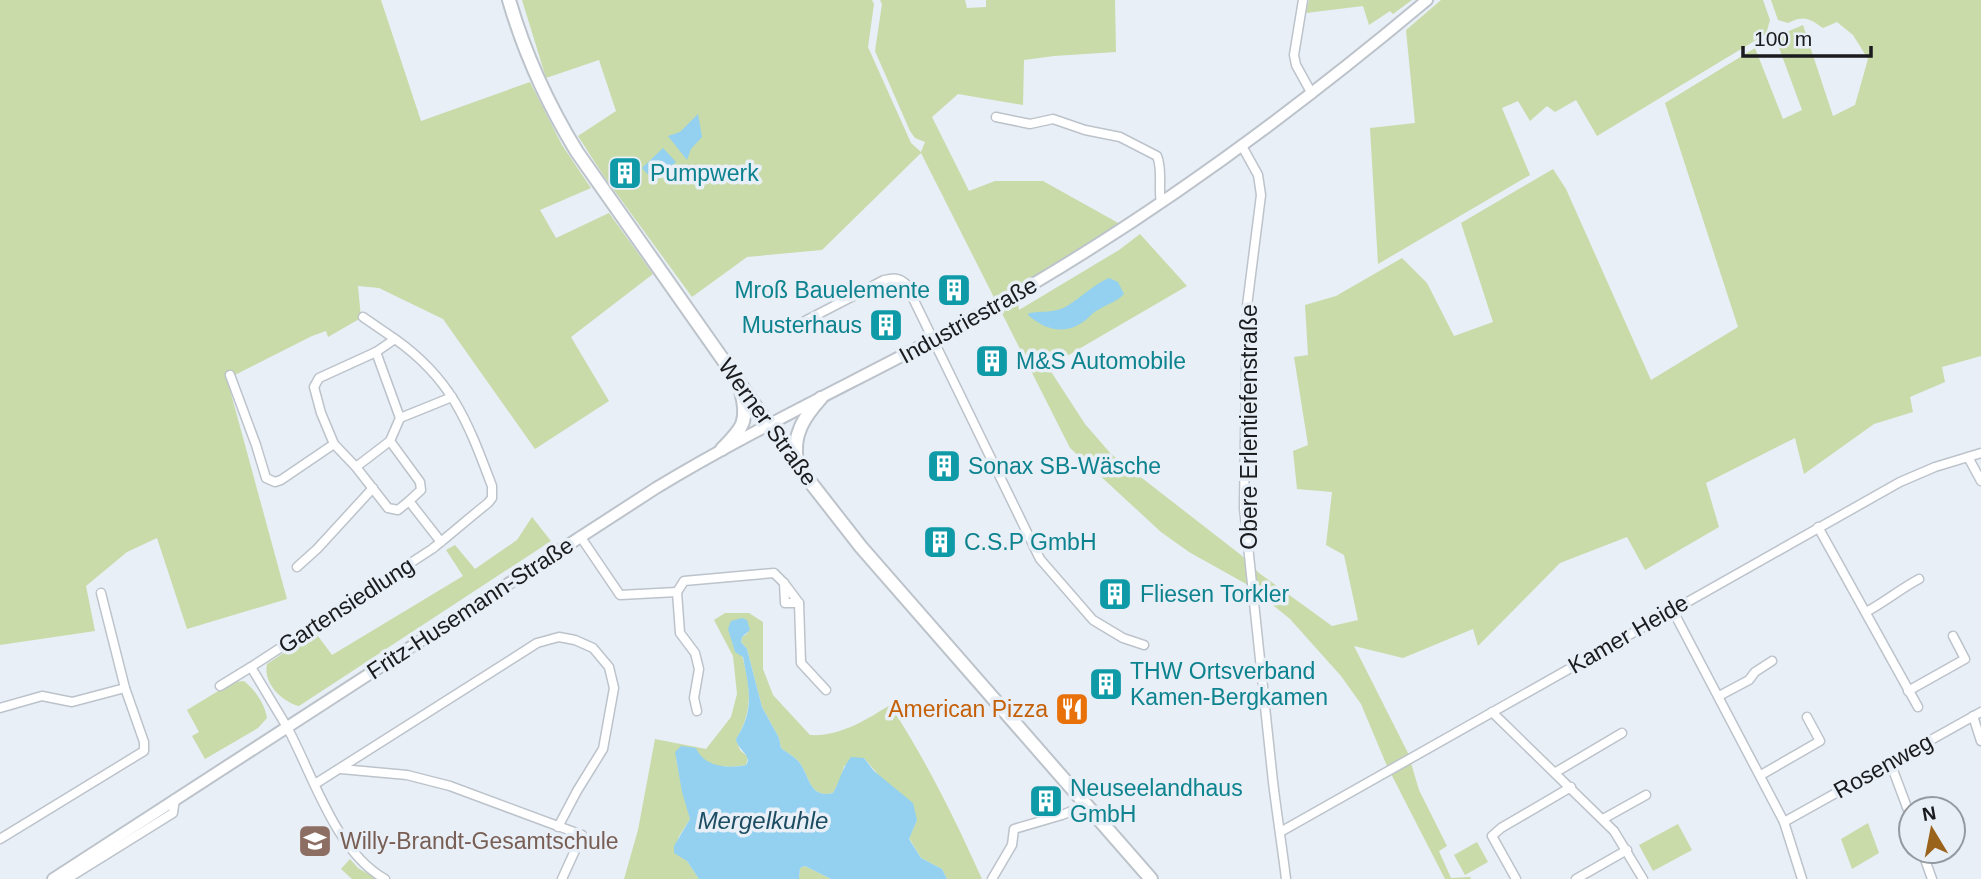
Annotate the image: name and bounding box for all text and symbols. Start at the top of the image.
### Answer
scale bar [1743,14,1871,58]
text: 100 m [1754,27,1812,50]
building icon: Pumpwerk [606,154,644,192]
place label: Pumpwerk [650,160,759,186]
street label: Industriestraße [895,271,1041,369]
building icon: Mroß Bauelemente [935,271,973,309]
place label: Mroß Bauelemente [734,277,930,303]
street label: Obere Erlentiefenstraße [1236,304,1262,550]
building icon: Musterhaus [867,306,905,344]
place label: Musterhaus [742,312,862,338]
building icon: M&S Automobile [973,342,1011,380]
place label: M&S Automobile [1016,348,1186,374]
street label: Werner Straße [713,354,823,490]
building icon: Sonax SB-Wäsche [925,447,963,485]
place label: Sonax SB-Wäsche [968,453,1161,479]
building icon: C.S.P GmbH [921,523,959,561]
place label: C.S.P GmbH [964,529,1097,555]
street label: Fritz-Husemann-Straße [362,532,578,684]
street label: Gartensiedlung [274,552,418,658]
building icon: Fliesen Torkler [1096,575,1134,613]
place label: Fliesen Torkler [1140,581,1289,607]
street label: Kamer Heide [1563,589,1693,679]
place label: THW Ortsverband Kamen-Bergkamen [1130,658,1328,710]
building icon: THW Ortsverband Kamen-Bergkamen [1087,665,1125,703]
restaurant icon: American Pizza [1053,690,1091,728]
place label: American Pizza [888,696,1048,722]
street label: Rosenweg [1829,728,1937,804]
place label: Neuseelandhaus GmbH [1070,775,1243,827]
building icon: Neuseelandhaus GmbH [1027,782,1065,820]
north arrow [1897,795,1967,865]
text: N [1921,802,1938,825]
water label: Mergelkuhle [698,807,828,834]
school or university icon: Willy-Brandt-Gesamtschule [296,822,334,860]
place label: Willy-Brandt-Gesamtschule [340,828,619,854]

